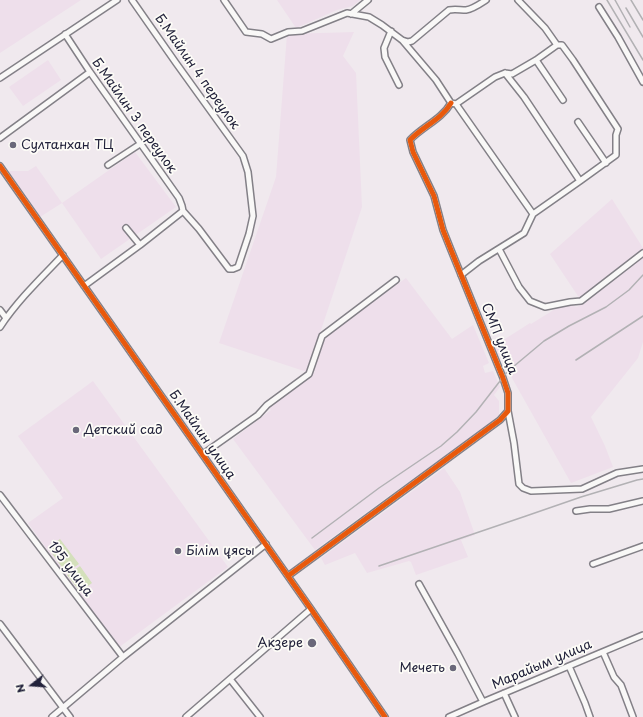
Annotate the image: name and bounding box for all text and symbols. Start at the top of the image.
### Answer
street label: Б.Майлин 4 переулок [151,11,243,133]
street label: Б.Майлин 3 переулок [88,55,180,177]
place label: Султанхан ТЦ [21,137,114,153]
marker: Султанхан ТЦ [8,140,18,150]
street label: СМП улица [478,301,520,377]
street label: Б.Майлин улица [165,387,239,483]
place label: Детский сад [84,422,163,438]
marker: Детский сад [71,425,81,435]
street label: 195 улица [44,538,96,600]
place label: Білім ұясы [186,543,254,559]
marker: Білім ұясы [173,546,183,556]
place label: Акзере [257,635,303,651]
marker: Акзере [306,637,318,649]
street label: Марайым улица [490,637,594,693]
place label: Мечеть [399,660,445,676]
marker: Мечеть [448,663,458,673]
north arrow [12,665,52,705]
text: N [11,682,29,695]

